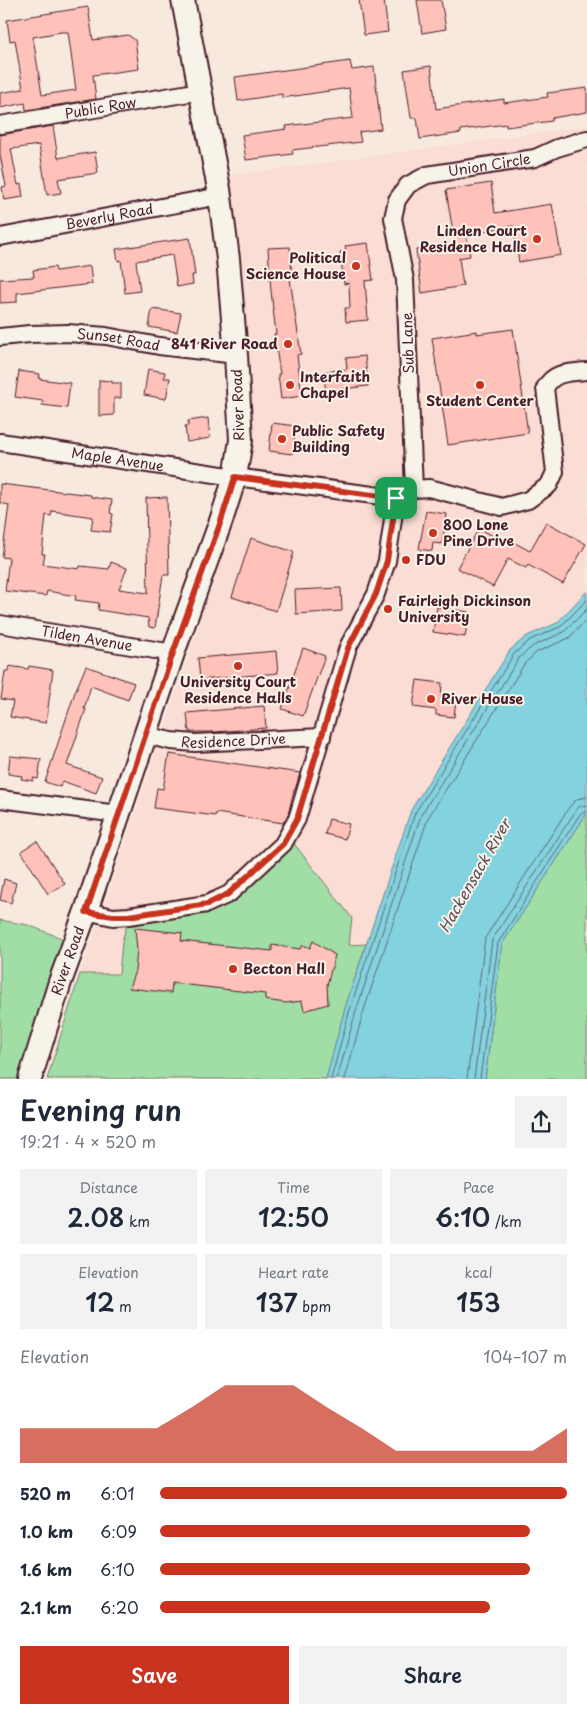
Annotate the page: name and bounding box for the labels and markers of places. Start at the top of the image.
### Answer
place label: Linden Court Residence Halls [420,220,527,257]
marker: Linden Court Residence Halls [531,233,543,245]
place label: Political Science House [246,247,346,284]
marker: Political Science House [350,260,362,272]
place label: 841 River Road [171,333,278,354]
marker: 841 River Road [282,338,294,350]
place label: Interfaith Chapel [300,366,370,403]
marker: Interfaith Chapel [284,379,296,391]
marker: Student Center [474,379,486,391]
place label: Student Center [426,390,535,411]
place label: Public Safety Building [292,420,385,457]
marker: Public Safety Building [276,433,288,445]
pin [375,477,417,519]
place label: 800 Lone Pine Drive [443,514,515,551]
marker: 800 Lone Pine Drive [427,527,439,539]
place label: FDU [416,549,446,570]
marker: FDU [400,554,412,566]
place label: Fairleigh Dickinson University [398,590,531,627]
marker: Fairleigh Dickinson University [382,603,394,615]
marker: University Court Residence Halls [232,660,244,672]
place label: University Court Residence Halls [180,671,297,708]
place label: River House [441,688,524,709]
marker: River House [425,693,437,705]
place label: Becton Hall [243,958,325,979]
marker: Becton Hall [227,963,239,975]

